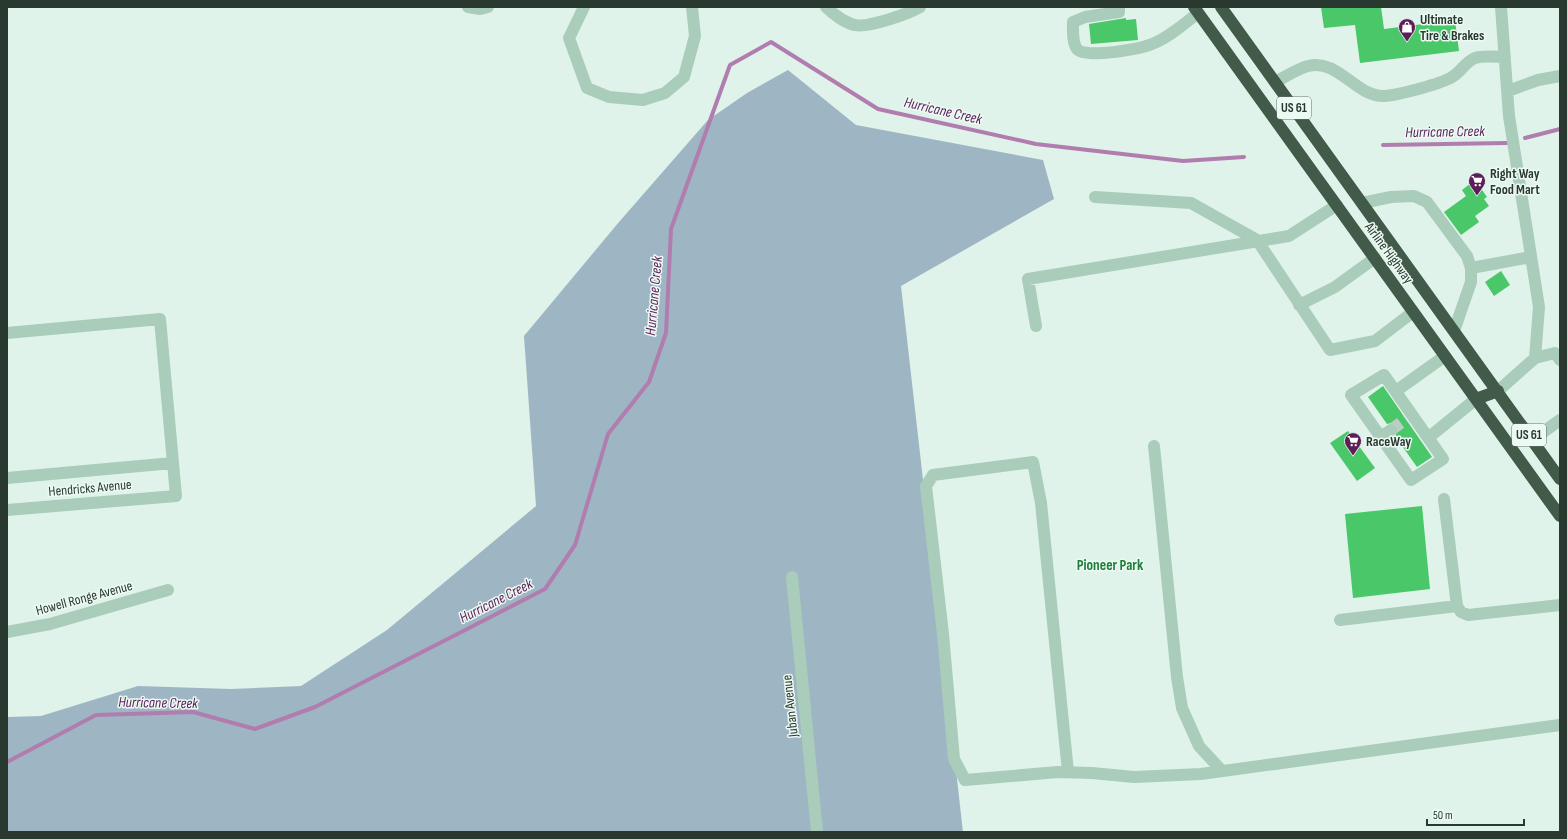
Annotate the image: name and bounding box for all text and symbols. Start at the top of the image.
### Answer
place label: Ultimate Tire & Brakes [1420,11,1484,44]
shop icon: Ultimate Tire & Brakes [1397,17,1417,42]
water label: Hurricane Creek [902,93,984,129]
road number: US 61 [1277,97,1311,119]
water label: Hurricane Creek [1405,122,1485,142]
place label: Right Way Food Mart [1490,165,1540,198]
supermarket icon: Right Way Food Mart [1467,171,1487,196]
street label: Airline Highway [1360,218,1417,287]
water label: Hurricane Creek [641,255,667,336]
road number: US 61 [1512,424,1546,446]
supermarket icon: RaceWay [1343,431,1363,456]
place label: RaceWay [1366,433,1411,450]
street label: Hendricks Avenue [48,476,132,500]
district label: Pioneer Park [1077,556,1144,575]
water label: Hurricane Creek [456,574,536,628]
street label: Howell Ronge Avenue [34,577,134,619]
street label: Juban Avenue [778,674,802,739]
water label: Hurricane Creek [118,693,198,713]
scale bar [1427,801,1524,827]
text: 50 m [1433,808,1453,823]

